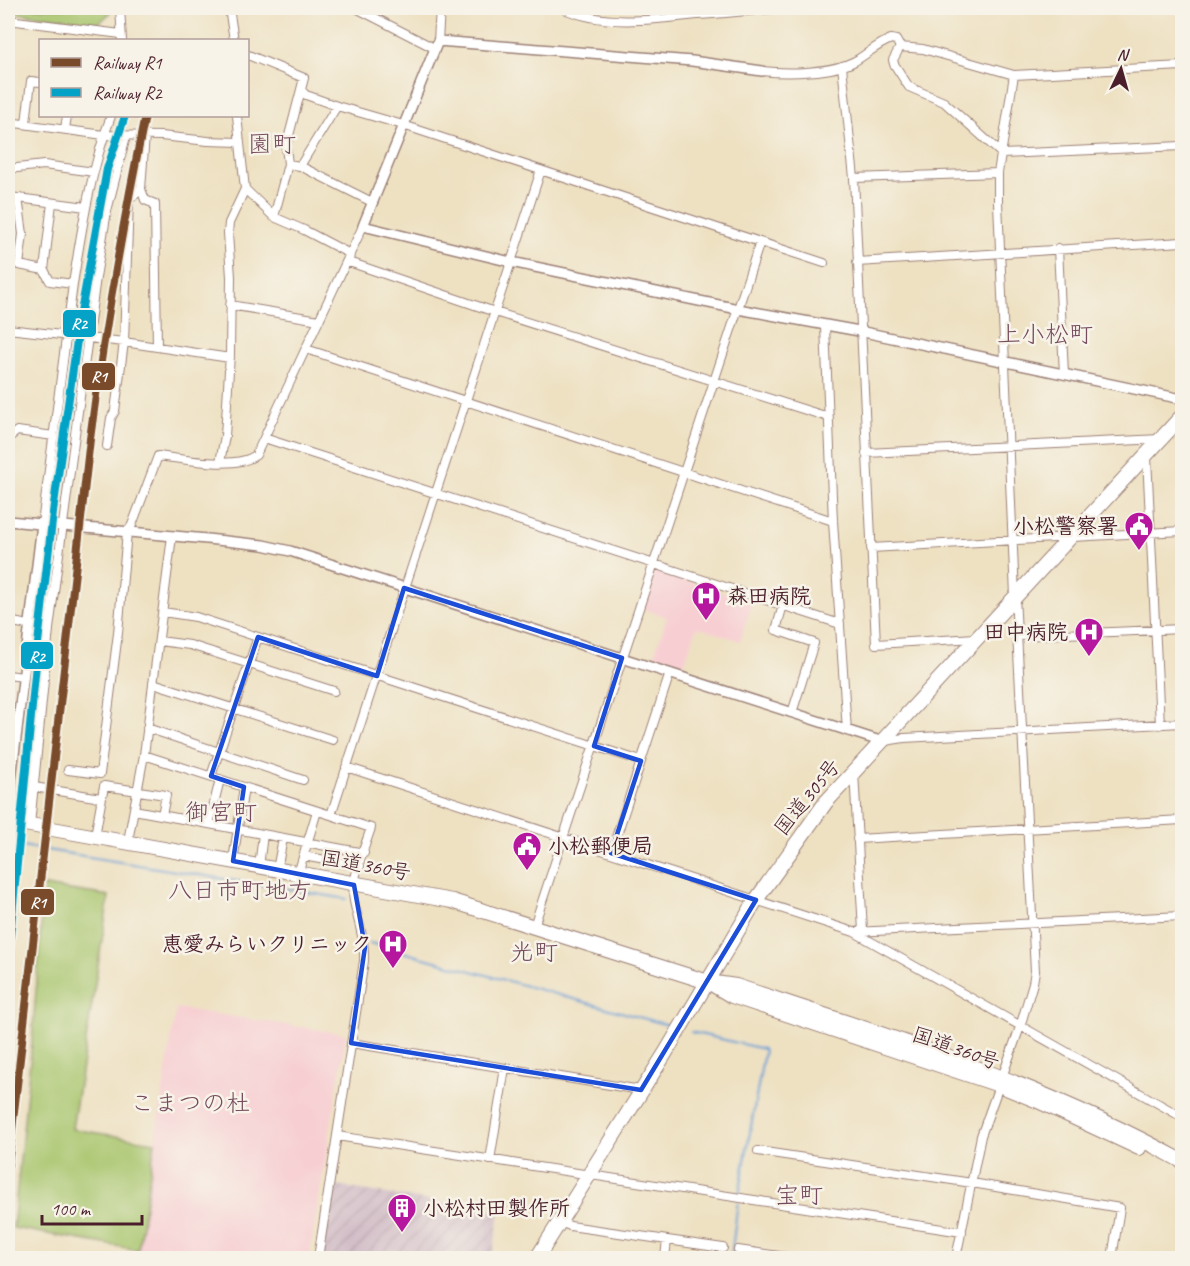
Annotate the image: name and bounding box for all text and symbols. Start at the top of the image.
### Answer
legend [39,39,249,117]
north arrow [1091,39,1151,99]
text: N [1116,45,1131,66]
text: Railway R1 [93,52,163,74]
text: Railway R2 [93,82,164,104]
district label: 園町 [248,129,296,159]
line badge: R2 [62,309,97,338]
text: R2 [71,314,89,334]
district label: 上小松町 [997,319,1093,349]
line badge: R1 [81,362,116,391]
text: R1 [91,367,109,387]
public building icon: 小松警察署 [1123,510,1155,552]
place label: 小松警察署 [1013,513,1118,539]
hospital icon: 森田病院 [690,580,722,622]
place label: 森田病院 [727,583,811,609]
hospital icon: 田中病院 [1073,616,1105,658]
place label: 田中病院 [984,619,1068,645]
line badge: R2 [20,641,54,670]
text: R2 [29,647,47,667]
street label: 国道305号 [768,753,846,841]
district label: 御宮町 [185,797,257,827]
public building icon: 小松郵便局 [511,830,543,872]
place label: 小松郵便局 [548,833,653,859]
street label: 国道360号 [319,844,413,886]
district label: 八日市町地方 [168,875,312,905]
line badge: R1 [20,888,55,916]
text: R1 [30,893,48,913]
hospital icon: 恵愛みらいクリニック [377,928,409,970]
place label: 恵愛みらいクリニック [162,931,372,957]
district label: 光町 [510,937,558,967]
street label: 国道360号 [909,1021,1003,1075]
district label: こまつの杜 [130,1088,250,1118]
district label: 宝町 [775,1180,823,1210]
scale bar [42,1188,142,1226]
building icon: 小松村田製作所 [386,1192,418,1234]
place label: 小松村田製作所 [423,1195,570,1221]
text: 100 m [51,1198,92,1220]

